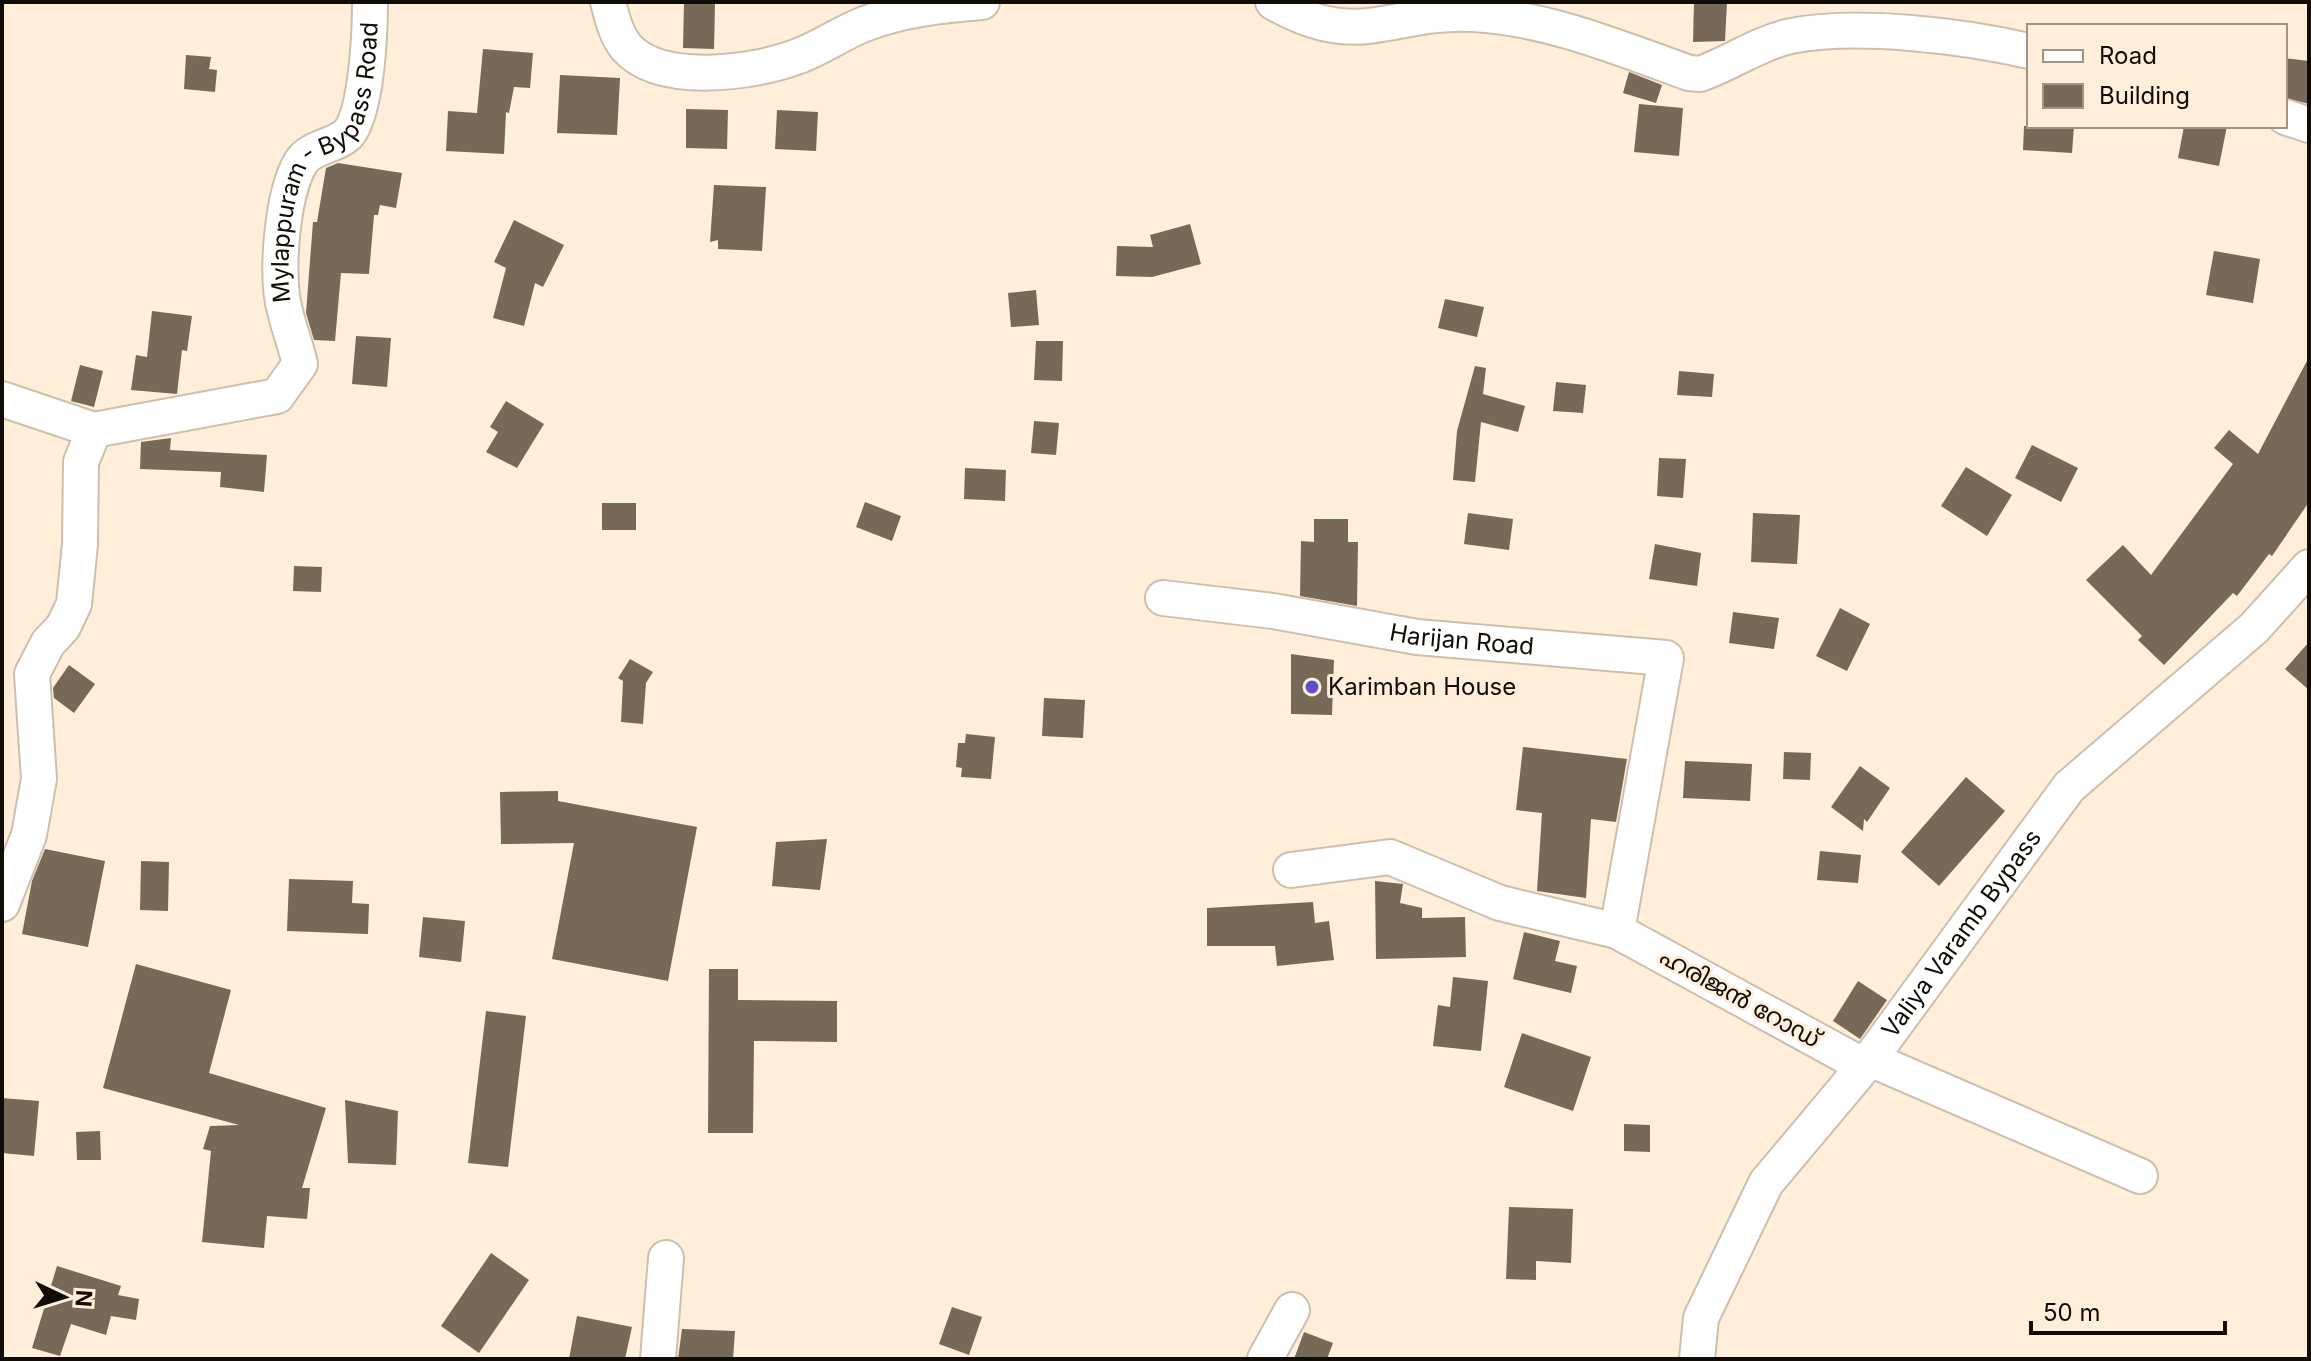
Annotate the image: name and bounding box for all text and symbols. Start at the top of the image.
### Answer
street label: Mylappuram - Bypass Road [265,21,384,304]
legend [2027,24,2287,128]
text: Road [2099,41,2157,70]
text: Building [2099,81,2190,110]
street label: Harijan Road [1388,617,1535,661]
place label: Karimban House [1328,672,1516,701]
marker: Karimban House [1303,678,1321,696]
street label: Valiya Varamb Bypass [1875,824,2047,1043]
street label: ഹരിജൻ റോഡ് [1655,942,1827,1054]
north arrow [24,1257,104,1337]
scale bar [2031,1285,2225,1335]
text: N [70,1289,98,1308]
text: 50 m [2043,1298,2101,1327]

